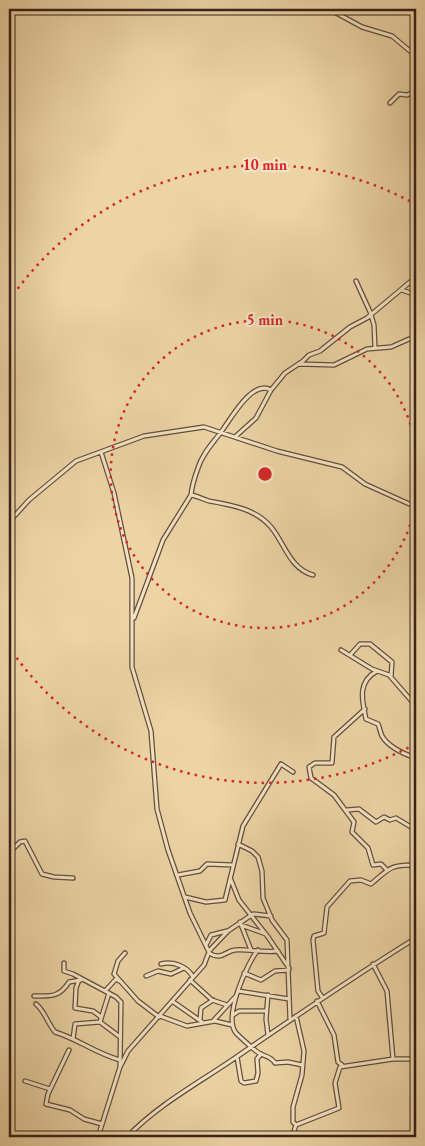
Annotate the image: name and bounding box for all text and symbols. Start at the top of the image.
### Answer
text: 10 min [243,155,288,174]
text: 5 min [247,310,284,329]
centre of rings [256,465,274,483]

